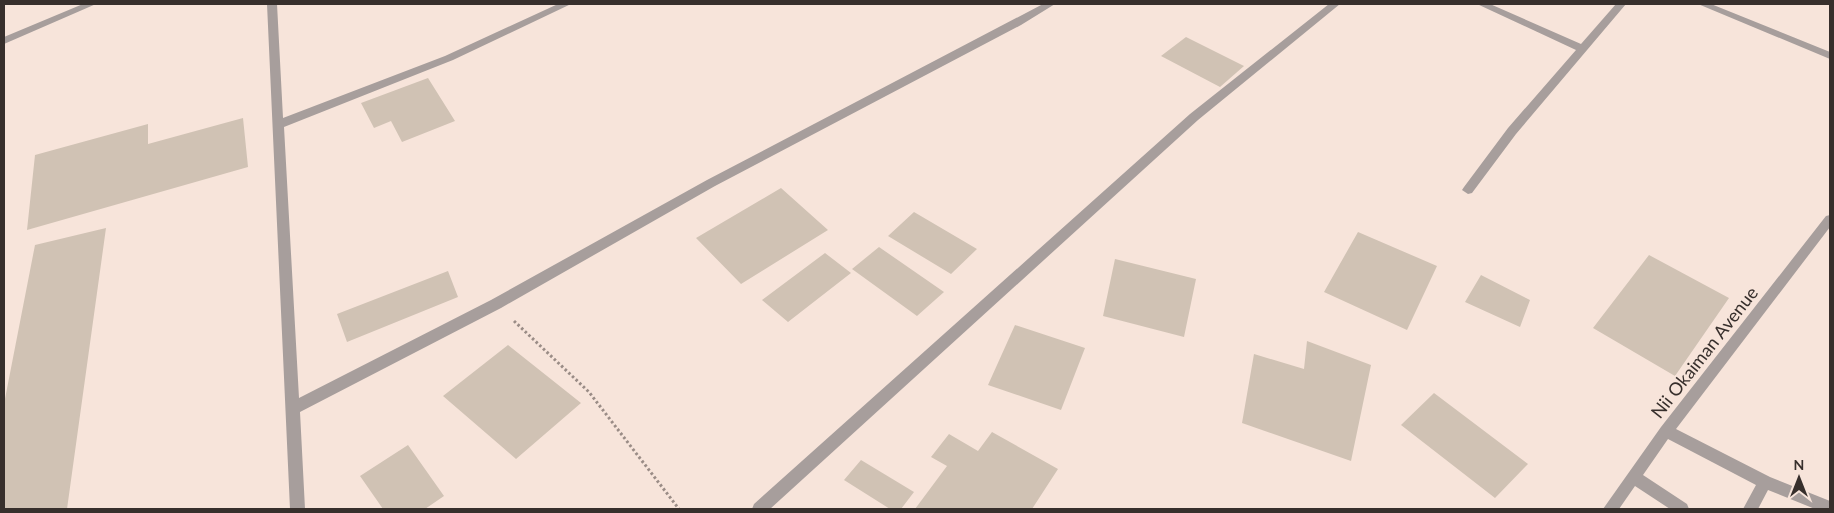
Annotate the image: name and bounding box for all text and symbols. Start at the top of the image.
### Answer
street label: Nii Okaiman Avenue [1646,282,1762,422]
north arrow [1774,453,1824,503]
text: N [1794,456,1804,473]

